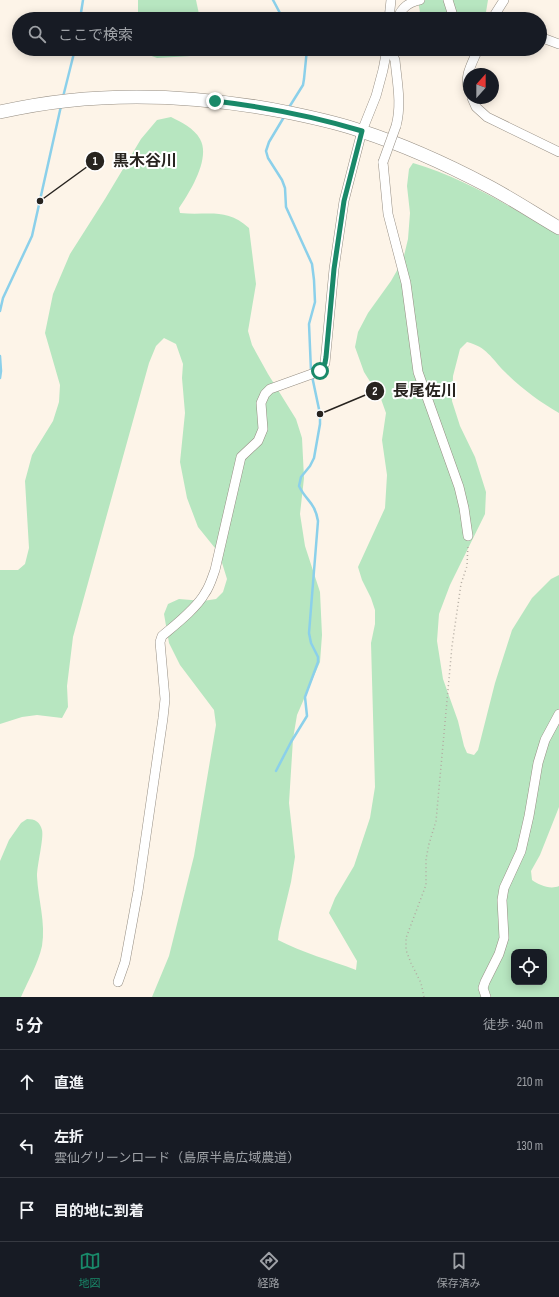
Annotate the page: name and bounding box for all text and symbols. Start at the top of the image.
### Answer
search box [12,12,547,56]
icon: search [26,23,48,45]
text: ここで検索 [58,26,133,45]
north arrow [463,68,499,104]
route end [206,92,224,110]
callout: 黒木谷川 [85,147,185,175]
text: 黒木谷川 [113,152,177,171]
text: 1 [93,154,98,169]
route start [311,362,329,380]
callout: 長尾佐川 [365,377,465,405]
text: 長尾佐川 [393,382,457,401]
text: 2 [372,384,378,399]
map controls [511,949,547,985]
button: locate [511,949,547,985]
text: 5 分 [16,1016,43,1036]
text: 徒歩 · 340 m [483,1017,543,1033]
icon: ahead [16,1071,38,1093]
text: 直進 [54,1074,84,1093]
text: 210 m [517,1074,543,1090]
text: 左折 [54,1128,84,1147]
icon: left [16,1135,38,1157]
text: 130 m [517,1138,543,1154]
text: 雲仙グリーンロード（島原半島広域農道） [54,1150,300,1166]
icon: arrive [16,1199,38,1221]
text: 目的地に到着 [54,1202,144,1221]
tab: 地図 [79,1250,101,1290]
tab: 経路 [258,1250,280,1290]
tab: 保存済み [437,1250,481,1290]

